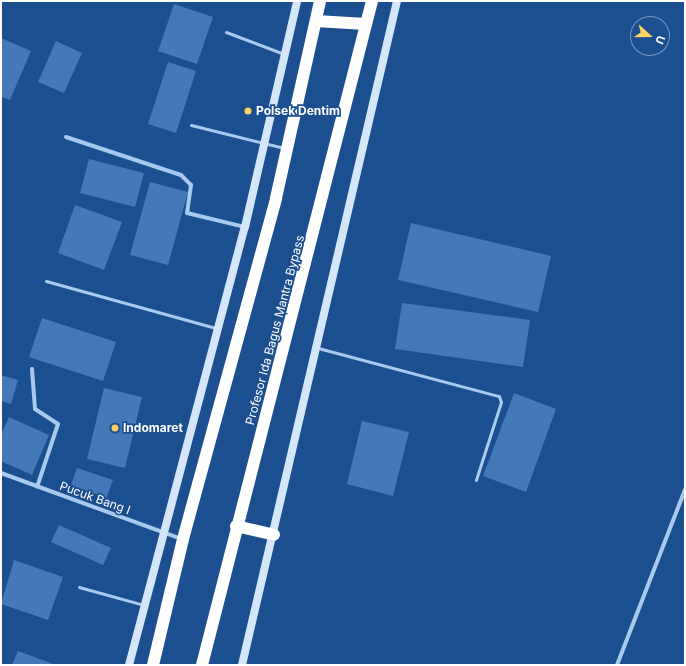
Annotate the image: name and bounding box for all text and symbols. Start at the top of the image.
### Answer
north arrow [630,16,670,56]
text: U [652,34,668,46]
place label: Polsek Dentim [256,104,340,118]
marker: Polsek Dentim [243,106,253,116]
street label: Profesor Ida Bagus Mantra Bypass [243,234,307,426]
place label: Indomaret [123,421,183,435]
marker: Indomaret [110,423,120,433]
street label: Pucuk Bang I [58,479,132,517]

